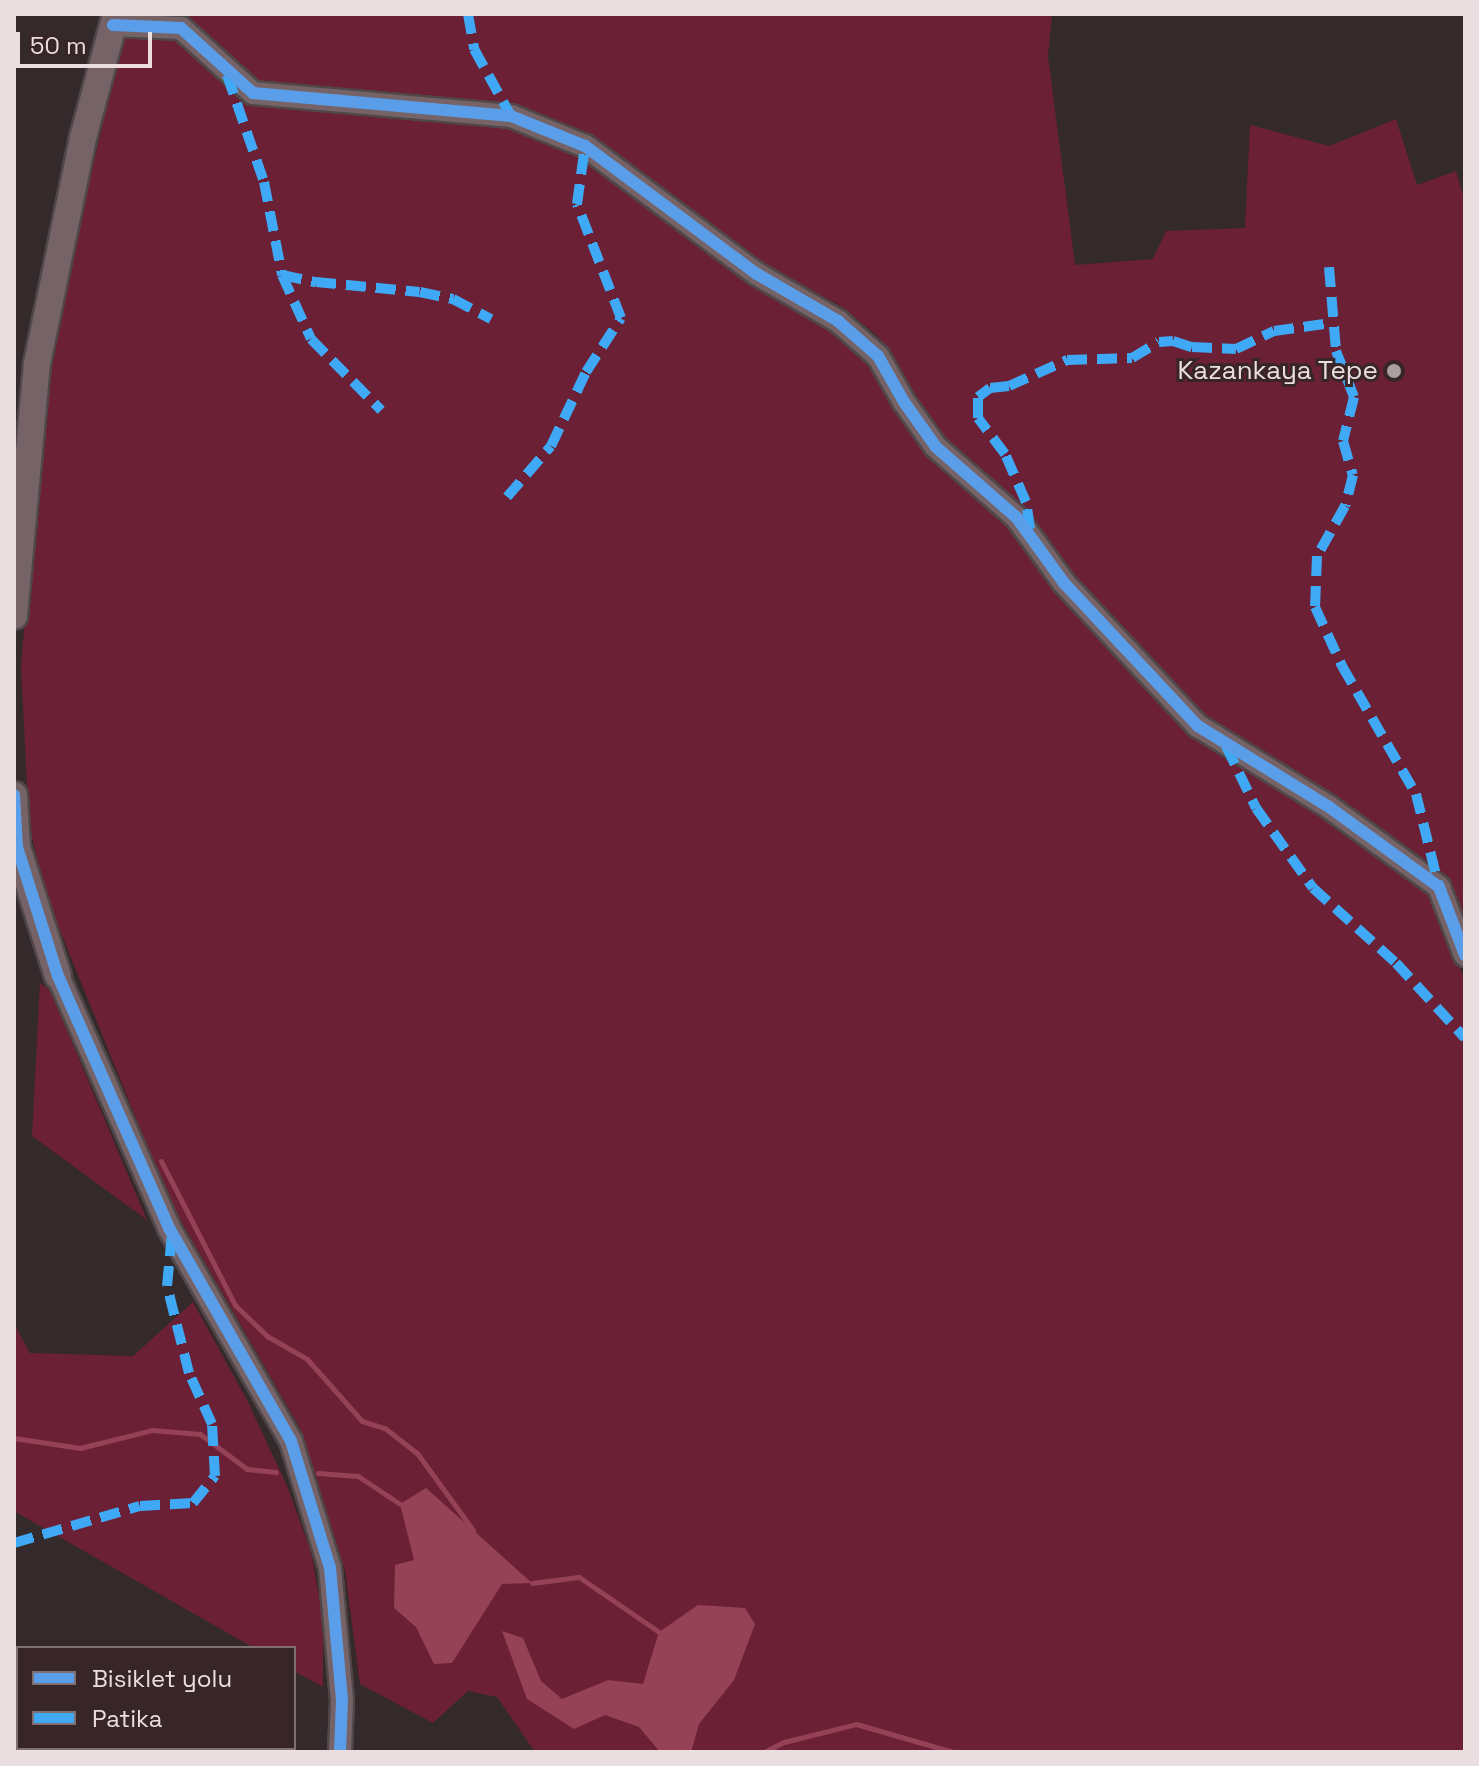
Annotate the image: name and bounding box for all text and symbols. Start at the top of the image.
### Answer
scale bar [20,16,156,66]
text: 50 m [30,30,87,61]
place label: Kazankaya Tepe [1177,355,1378,387]
marker: Kazankaya Tepe [1385,362,1403,380]
legend [16,1646,296,1750]
text: Bisiklet yolu [92,1663,232,1694]
text: Patika [92,1703,163,1734]

